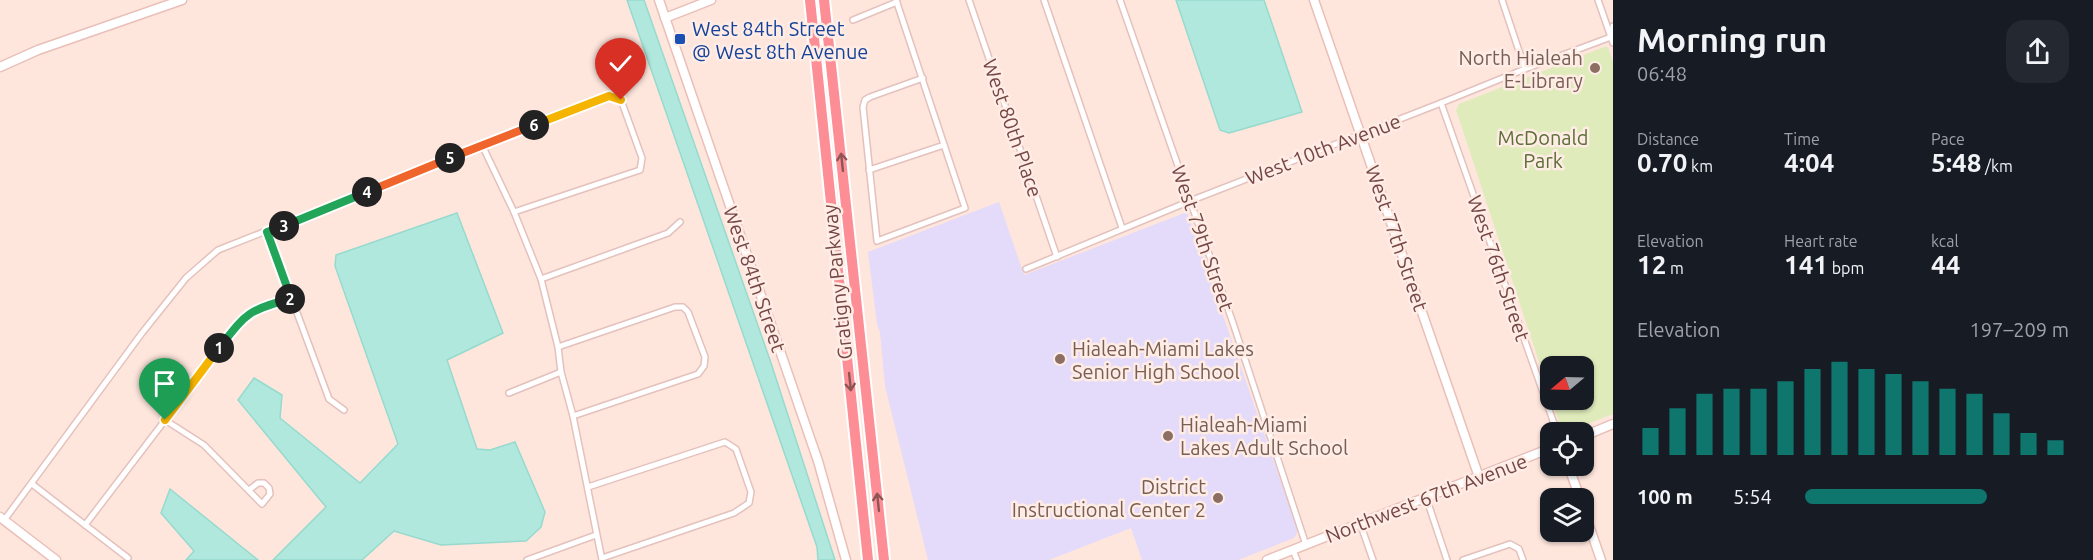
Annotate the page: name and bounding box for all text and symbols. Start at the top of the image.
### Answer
place label: West 84th Street @ West 8th Avenue [692,17,868,63]
button: share [2006,20,2069,83]
text: Morning run [1637,21,1827,58]
marker: West 84th Street @ West 8th Avenue [673,32,687,46]
pin [595,38,646,100]
place label: North Hialeah E-Library [1459,46,1583,92]
icon: check [604,47,637,80]
street label: West 80th Place [979,56,1047,200]
marker: North Hialeah E-Library [1588,61,1602,75]
text: 06:48 [1637,62,1687,85]
street label: West 10th Avenue [1242,109,1404,189]
pin: 6 [519,110,549,140]
text: 6 [529,116,539,134]
park label: McDonald Park [1497,126,1589,172]
text: Distance [1637,130,1699,148]
text: Time [1784,130,1820,148]
text: Pace [1931,130,1965,148]
pin: 5 [435,143,465,173]
text: 0.70 [1637,148,1687,177]
text: 4:04 [1784,148,1834,177]
text: 5:48 [1931,148,1981,177]
text: 5 [445,149,455,167]
one-way arrow [836,152,847,172]
text: km [1687,157,1713,175]
text: /km [1981,157,2013,175]
street label: West 79th Street [1167,162,1239,314]
street label: West 77th Street [1361,162,1433,314]
pin: 4 [352,177,382,207]
text: 4 [362,183,372,201]
street label: West 76th Street [1463,192,1535,344]
street label: West 84th Street [719,203,791,355]
street label: Gratigny Parkway [817,203,857,361]
pin: 3 [269,211,299,241]
text: 3 [279,217,289,235]
text: Elevation [1637,232,1704,250]
text: Heart rate [1784,232,1858,250]
text: kcal [1931,232,1959,250]
text: 12 [1637,250,1666,279]
text: 141 [1784,250,1828,279]
text: 44 [1931,250,1960,279]
text: m [1666,259,1684,277]
text: bpm [1828,259,1864,277]
pin: 2 [275,284,305,314]
text: 2 [285,290,295,308]
text: Elevation [1637,318,1720,341]
text: 197–209 m [1970,318,2069,341]
pin: 1 [204,333,234,363]
place label: Hialeah-Miami Lakes Senior High School [1072,337,1254,383]
text: 1 [214,339,224,357]
marker: Hialeah-Miami Lakes Senior High School [1053,352,1067,366]
north arrow [1540,356,1594,410]
map controls [1540,356,1594,542]
pin [139,358,190,420]
icon: arrive [148,367,181,400]
one-way arrow [845,372,856,392]
place label: Hialeah-Miami Lakes Adult School [1180,413,1348,459]
button: locate [1540,422,1594,476]
marker: Hialeah-Miami Lakes Adult School [1161,429,1175,443]
street label: Northwest 67th Avenue [1322,449,1530,547]
place label: District Instructional Center 2 [1012,475,1206,521]
text: 100 m [1637,485,1693,508]
text: 5:54 [1733,485,1772,508]
button: layers [1540,488,1594,542]
marker: District Instructional Center 2 [1211,491,1225,505]
one-way arrow [872,492,883,512]

